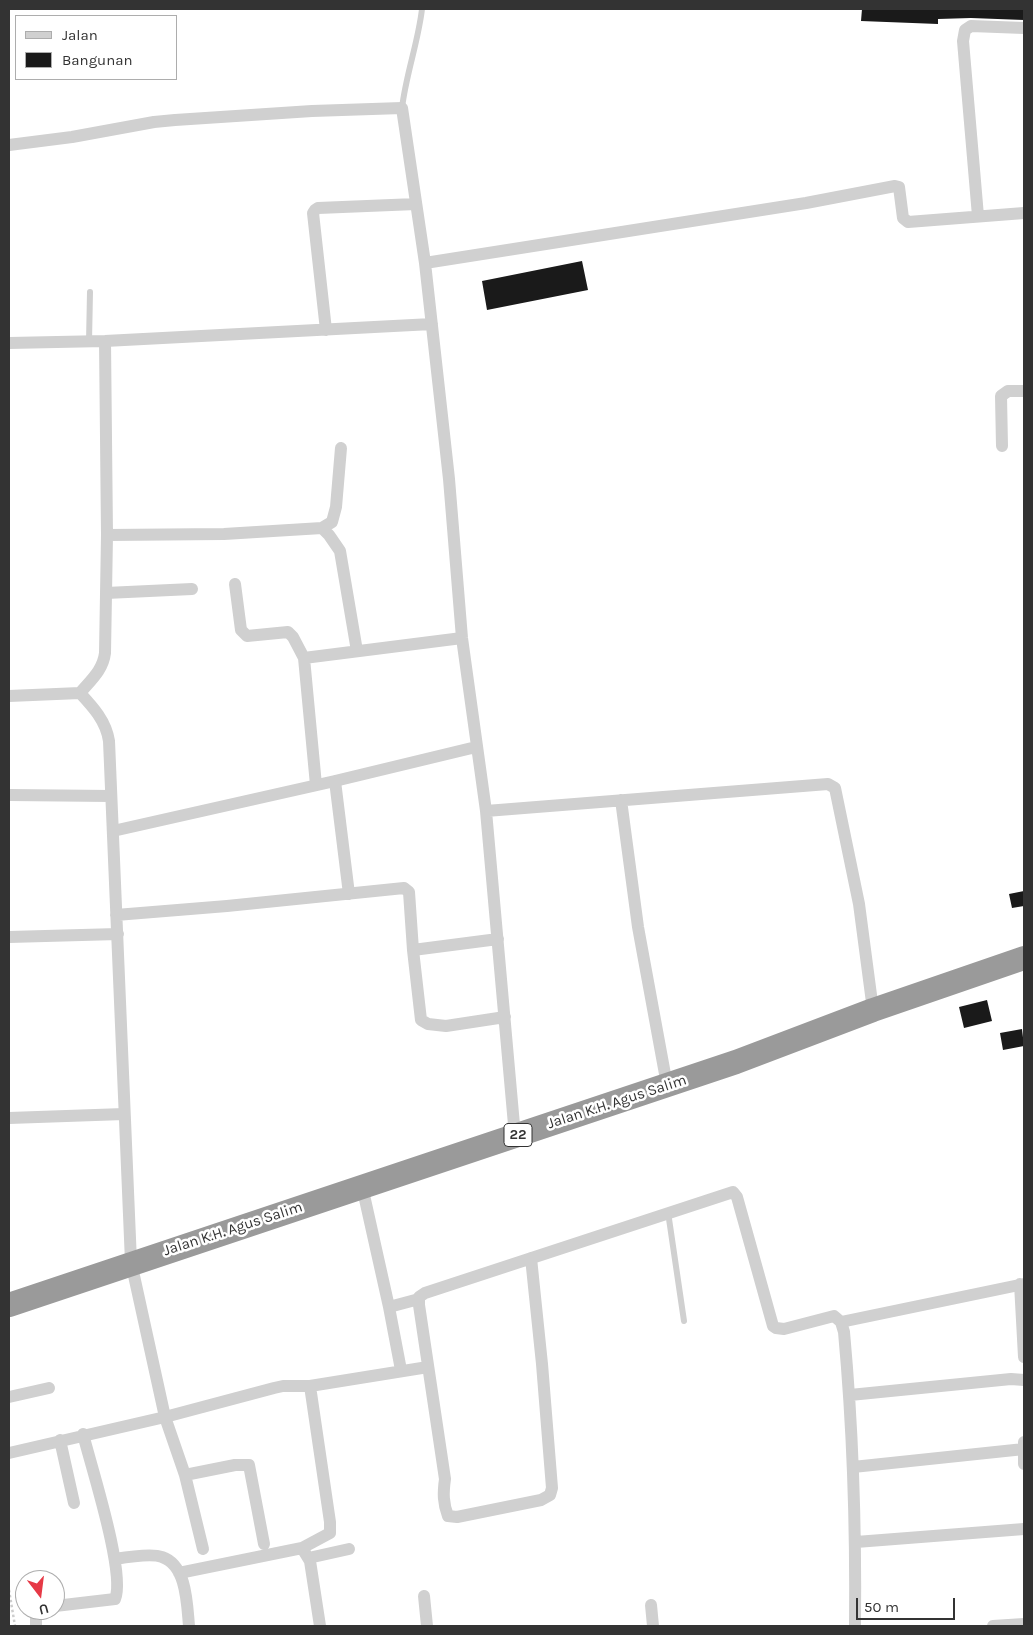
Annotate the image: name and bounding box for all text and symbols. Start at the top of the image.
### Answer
legend [15,15,178,80]
text: Jalan [62,26,98,44]
text: Bangunan [62,51,133,69]
street label: Jalan K.H. Agus Salim [545,1071,689,1133]
road number: 22 [504,1124,532,1146]
street label: Jalan K.H. Agus Salim [161,1198,305,1260]
north arrow [15,1570,65,1620]
scale bar [858,1588,957,1620]
text: 50 m [864,1598,899,1616]
text: U [37,1600,51,1618]

